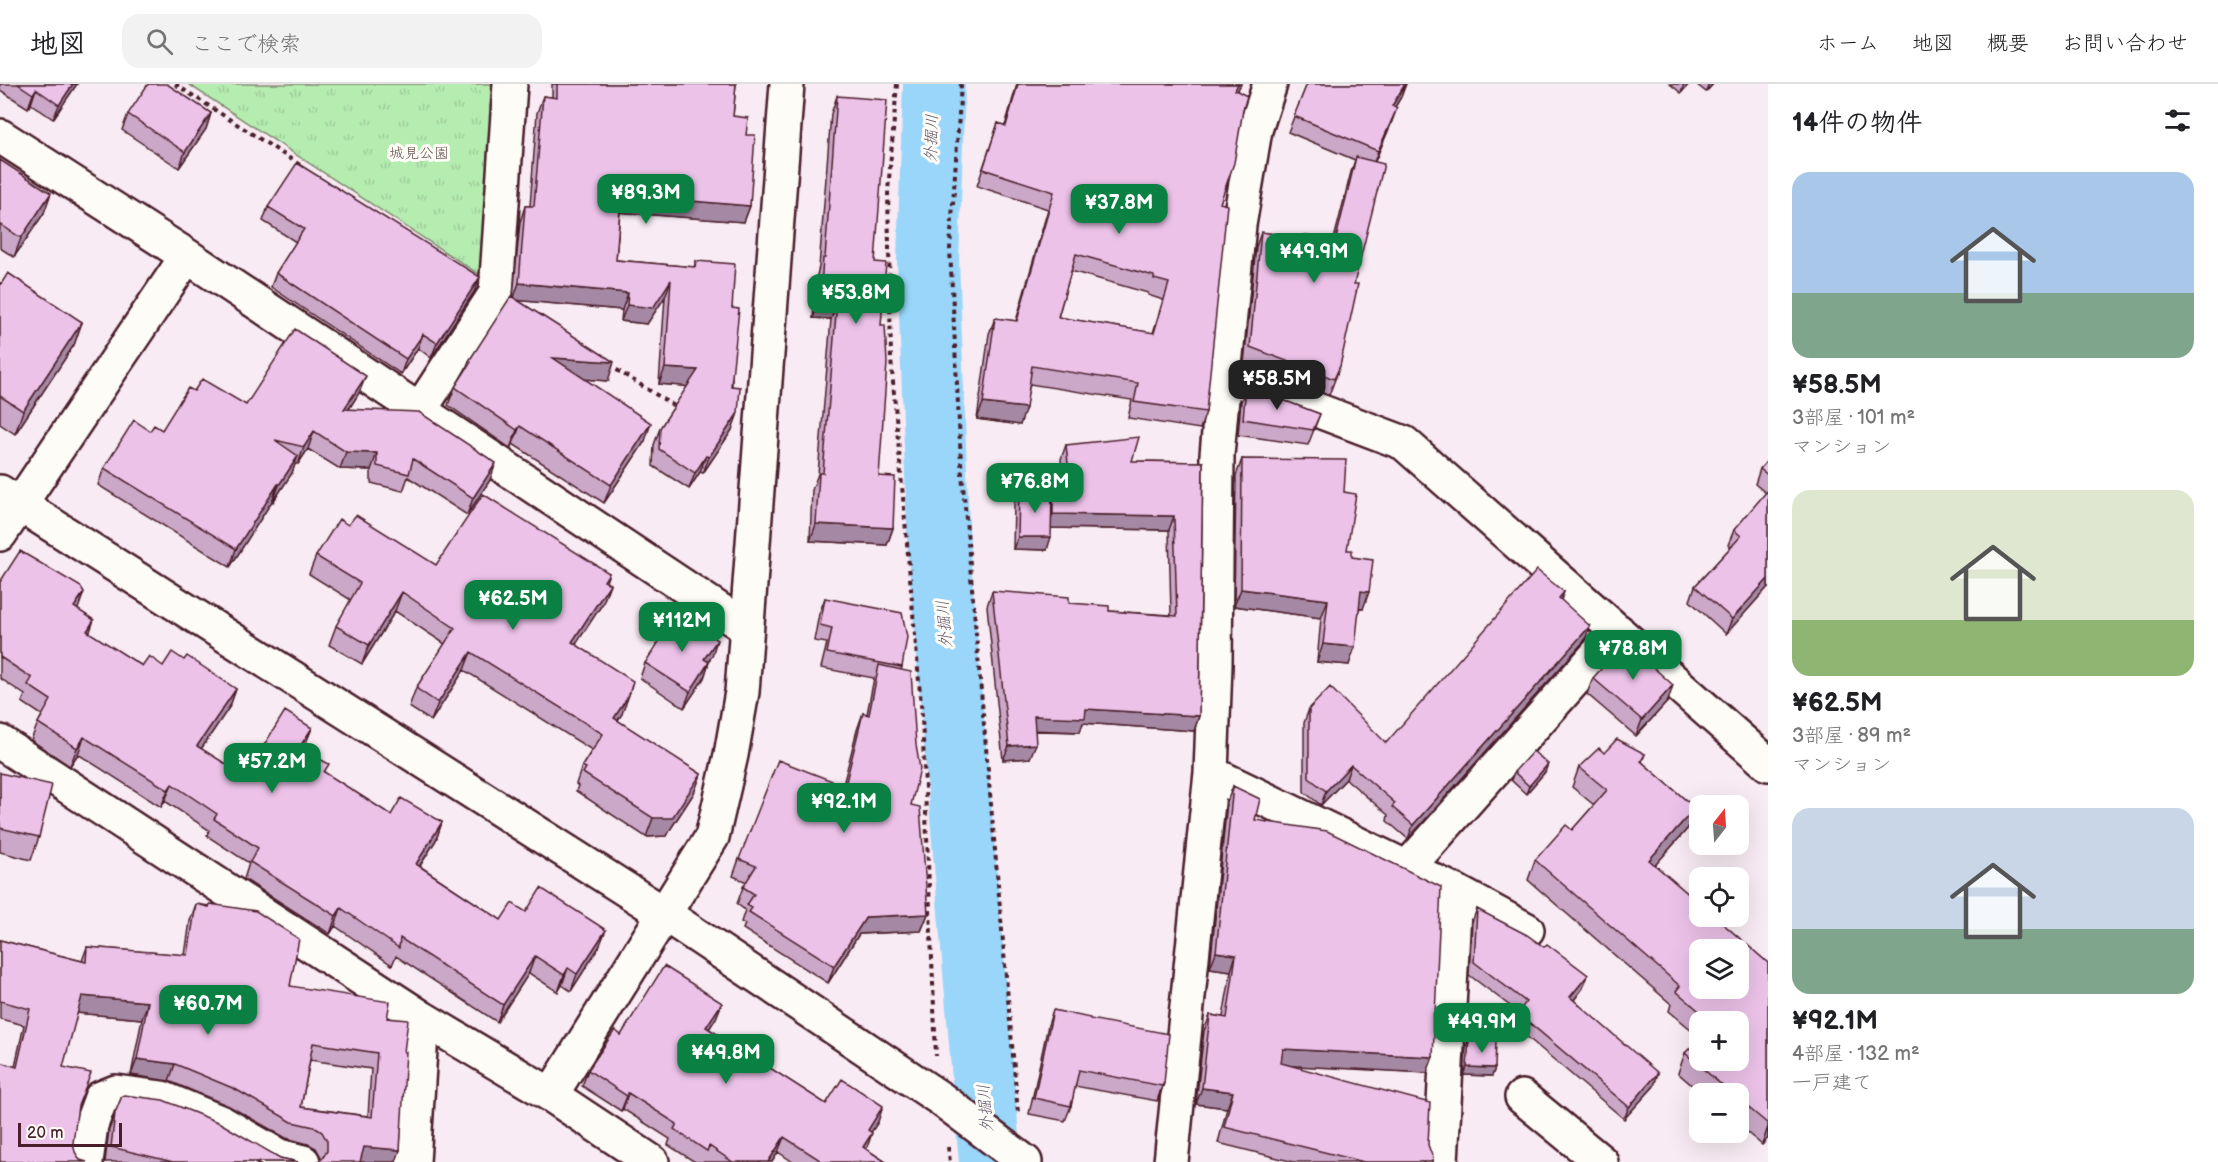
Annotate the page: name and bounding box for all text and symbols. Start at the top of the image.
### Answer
search box [122,14,542,68]
icon: search [143,25,176,58]
text: 地図 [30,28,86,61]
text: ここで検索 [191,31,301,58]
text: ホーム [1817,31,1879,56]
text: 地図 [1912,31,1954,56]
text: 概要 [1987,31,2029,56]
text: お問い合わせ [2062,31,2188,56]
icon: filters [2161,104,2194,137]
text: 14件の物件 [1792,108,1922,139]
water label: 外掘川 [922,114,942,162]
park label: 城見公園 [389,144,449,163]
pin: ¥89.3M [597,174,695,225]
text: ¥89.3M [611,181,681,205]
pin: ¥37.8M [1070,184,1168,235]
text: ¥37.8M [1085,191,1153,215]
icon: home [1939,211,2047,319]
pin: ¥49.9M [1265,233,1363,284]
text: ¥49.9M [1279,240,1349,264]
pin: ¥53.8M [807,274,905,325]
text: ¥53.8M [821,281,891,305]
pin: ¥58.5M [1228,360,1326,411]
text: ¥58.5M [1242,367,1312,391]
text: ¥58.5M [1792,370,1882,401]
text: 3部屋 · 101 m² [1792,406,1915,430]
text: マンション [1792,435,1891,459]
pin: ¥76.8M [986,463,1084,514]
text: ¥76.8M [1001,470,1069,494]
icon: home [1939,529,2047,637]
pin: ¥62.5M [464,580,562,631]
text: ¥62.5M [478,587,548,611]
water label: 外掘川 [933,599,957,649]
pin: ¥112M [640,602,724,653]
text: ¥112M [653,609,711,633]
pin: ¥78.8M [1584,630,1682,681]
text: ¥78.8M [1598,637,1668,661]
text: ¥62.5M [1792,688,1882,719]
text: 3部屋 · 89 m² [1792,724,1911,748]
pin: ¥57.2M [223,743,321,794]
text: ¥57.2M [238,750,306,774]
text: マンション [1792,753,1891,777]
pin: ¥92.1M [795,783,893,834]
text: ¥92.1M [811,790,877,814]
north arrow [1689,795,1749,855]
map controls [1689,795,1749,1143]
icon: home [1939,847,2047,955]
button: locate [1689,867,1749,927]
button: layers [1689,939,1749,999]
pin: ¥60.7M [159,985,257,1036]
text: ¥60.7M [173,992,243,1016]
pin: ¥49.9M [1433,1003,1531,1054]
text: ¥92.1M [1792,1006,1878,1037]
text: ¥49.9M [1447,1010,1517,1034]
button: + [1689,1011,1749,1071]
pin: ¥49.8M [677,1034,775,1085]
text: ¥49.8M [691,1041,761,1065]
text: 4部屋 · 132 m² [1792,1042,1920,1066]
text: 一戸建て [1792,1071,1872,1095]
water label: 外掘川 [974,1083,998,1133]
button: − [1689,1083,1749,1143]
scale bar [18,1120,122,1148]
text: 20 m [27,1124,63,1143]

